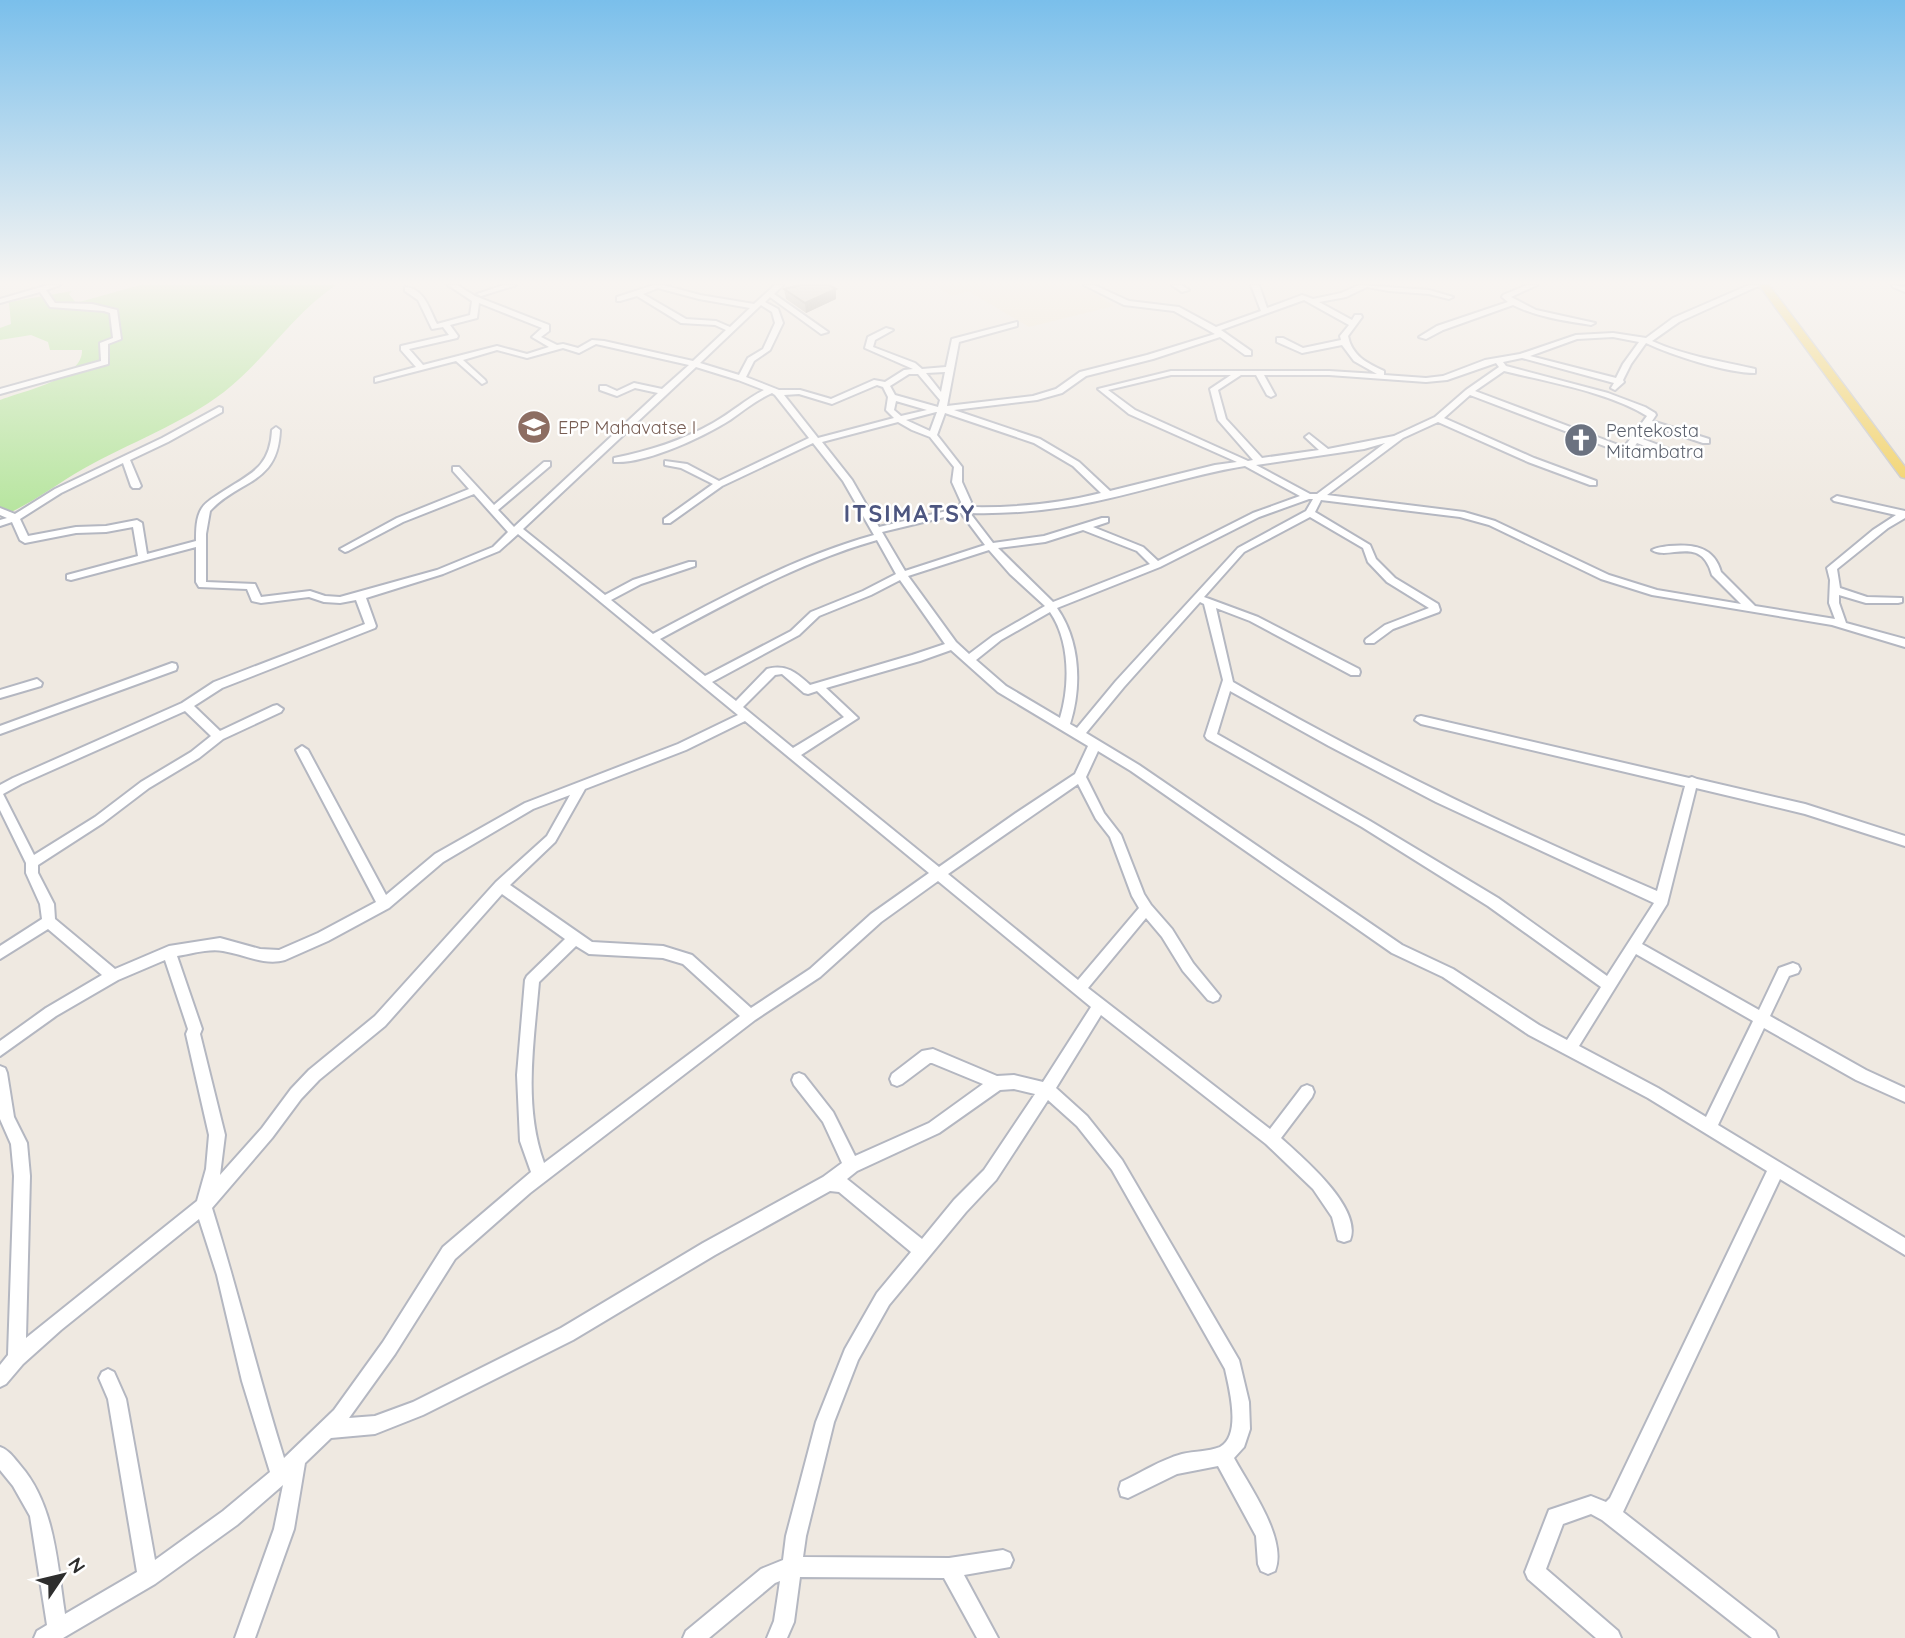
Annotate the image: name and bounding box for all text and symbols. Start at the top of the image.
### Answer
school or university icon: EPP Mahavatse I [515,408,553,446]
place label: EPP Mahavatse I [558,416,696,439]
place label: Pentekosta Mitambatra [1606,419,1704,463]
church icon: Pentekosta Mitambatra [1562,421,1600,459]
district label: ITSIMATSY [844,499,976,528]
north arrow [28,1540,98,1610]
text: N [63,1553,91,1578]

